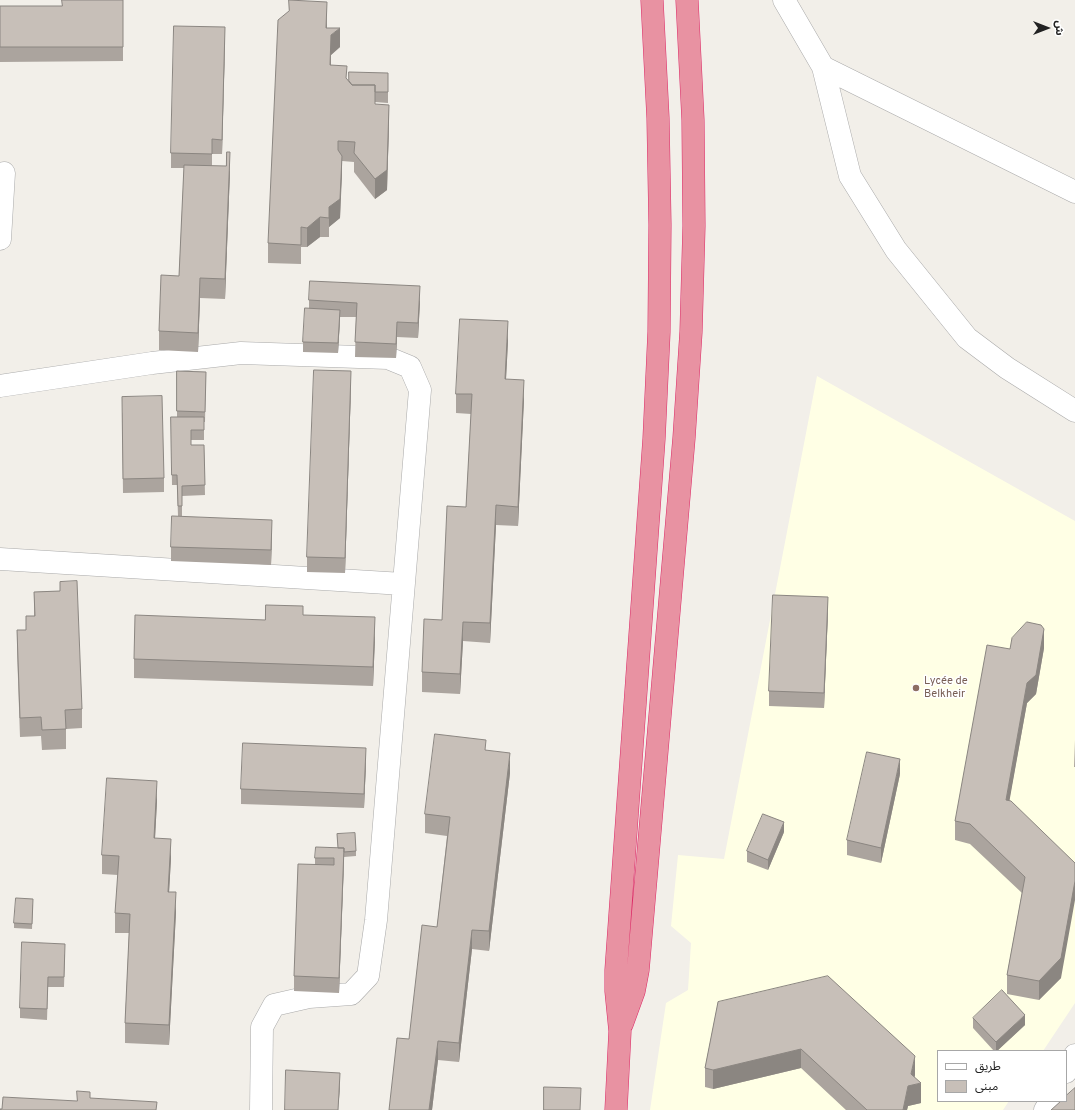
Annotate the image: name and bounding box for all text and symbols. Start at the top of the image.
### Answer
north arrow [1027,8,1067,48]
text: ش [1052,20,1066,36]
place label: Lycée de Belkheir [924,675,968,701]
marker: Lycée de Belkheir [911,683,921,693]
legend [937,1050,1067,1102]
text: طريق [975,1059,1001,1075]
text: مبنى [975,1079,998,1095]

